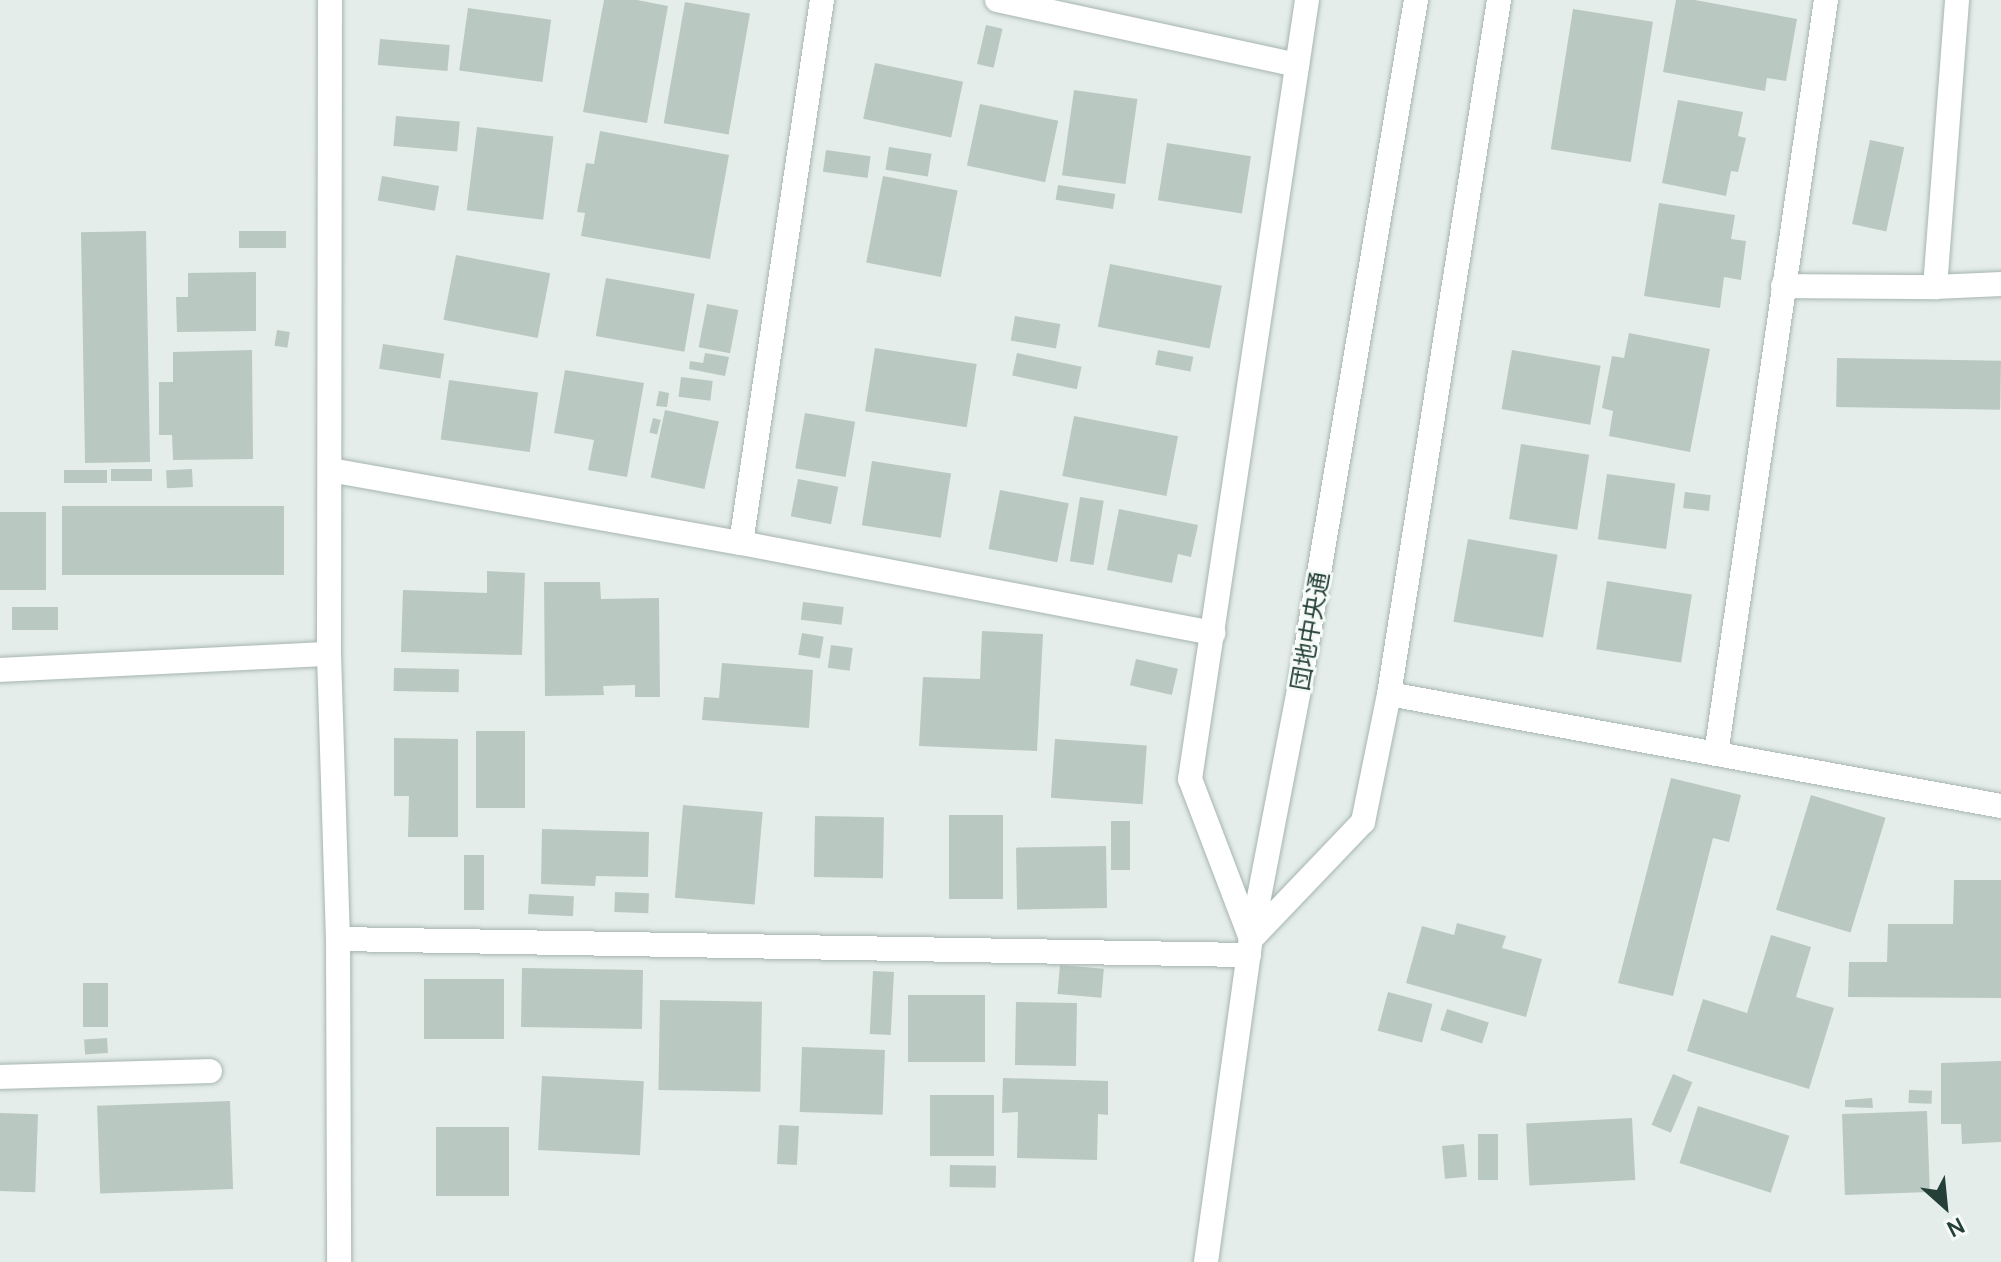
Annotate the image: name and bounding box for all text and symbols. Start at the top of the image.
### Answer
street label: 団地中央通 [1284,569,1334,693]
north arrow [1905,1166,1985,1246]
text: N [1942,1210,1970,1244]

